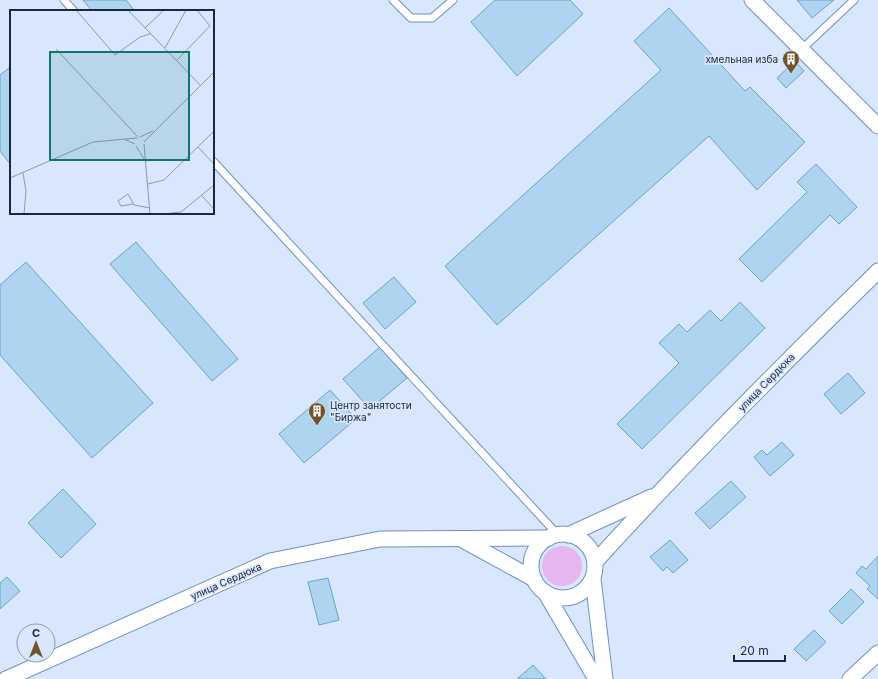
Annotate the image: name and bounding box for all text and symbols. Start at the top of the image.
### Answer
inset map [10,10,214,214]
building icon: хмельная изба [781,49,801,74]
place label: хмельная изба [705,53,778,65]
street label: улица Сердюка [735,350,797,414]
place label: Центр занятости "Биржа" [330,399,412,423]
building icon: Центр занятости "Биржа" [307,401,327,426]
street label: улица Сердюка [189,560,263,602]
north arrow [16,623,56,663]
text: С [32,626,40,640]
scale bar [734,637,785,663]
text: 20 m [740,643,769,658]

